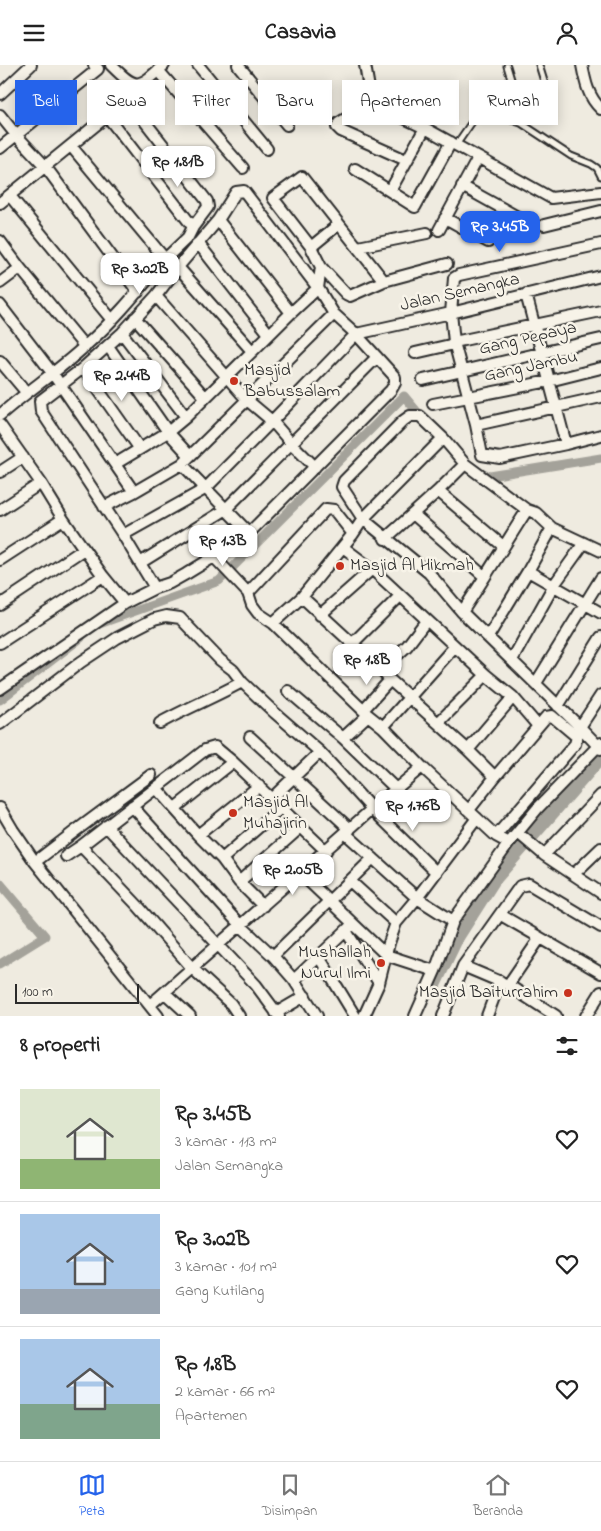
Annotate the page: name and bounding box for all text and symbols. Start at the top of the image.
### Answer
text: Casavia [265,17,336,49]
icon: menu [20,19,48,47]
icon: person [553,19,581,47]
chip: Beli [15,80,77,125]
chip: Sewa [87,80,165,125]
chip: Filter [175,80,248,125]
chip: Baru [258,80,332,125]
chip: Apartemen [342,80,459,125]
chip: Rumah [469,80,558,125]
pin: Rp 1.81B [126,145,230,188]
text: Rp 1.81B [152,150,204,174]
pin: Rp 3.45B [448,211,552,253]
text: Rp 3.45B [471,215,529,239]
pin: Rp 3.02B [88,253,192,295]
text: Rp 3.02B [111,257,169,281]
street label: Jalan Semangka [398,267,522,320]
street label: Gang Pepaya [477,315,579,364]
street label: Gang Jambu [482,344,580,391]
place label: Masjid Babussalam [243,358,340,405]
pin: Rp 2.44B [70,359,174,402]
text: Rp 2.44B [94,364,150,388]
marker: Masjid Babussalam [228,375,240,387]
pin: Rp 1.3B [177,525,269,567]
text: Rp 1.3B [199,529,247,553]
place label: Masjid Al Hikmah [350,553,474,579]
marker: Masjid Al Hikmah [334,560,346,572]
pin: Rp 1.8B [321,643,413,686]
text: Rp 1.8B [344,648,390,672]
pin: Rp 1.76B [361,789,465,832]
place label: Masjid Al Muhajirin [243,790,308,837]
text: Rp 1.76B [386,794,440,818]
marker: Masjid Al Muhajirin [227,807,239,819]
pin: Rp 2.05B [241,853,345,896]
text: Rp 2.05B [263,858,323,882]
place label: Mushallah Nurul Ilmi [298,940,371,987]
marker: Mushallah Nurul Ilmi [375,957,387,969]
place label: Masjid Baiturrahim [419,980,558,1006]
scale bar [15,981,139,1004]
text: 100 m [22,982,53,1003]
marker: Masjid Baiturrahim [562,987,574,999]
text: 8 properti [20,1031,100,1061]
icon: filters [553,1032,581,1060]
text: Rp 3.45B [175,1100,251,1130]
icon: home [60,1109,120,1169]
icon: heart [553,1125,581,1153]
text: 3 kamar · 113 m² [175,1130,277,1154]
text: Jalan Semangka [175,1154,283,1178]
text: Rp 3.02B [175,1225,250,1255]
icon: home [60,1234,120,1294]
icon: heart [553,1250,581,1278]
text: 3 kamar · 101 m² [175,1255,277,1279]
text: Gang Kutilang [175,1279,264,1303]
text: Rp 1.8B [175,1350,236,1380]
icon: home [60,1359,120,1419]
icon: heart [553,1375,581,1403]
text: 2 kamar · 66 m² [175,1380,275,1404]
text: Apartemen [175,1404,247,1428]
tab: Peta [78,1471,106,1522]
tab: Disimpan [262,1471,317,1522]
tab: Beranda [473,1471,523,1522]

